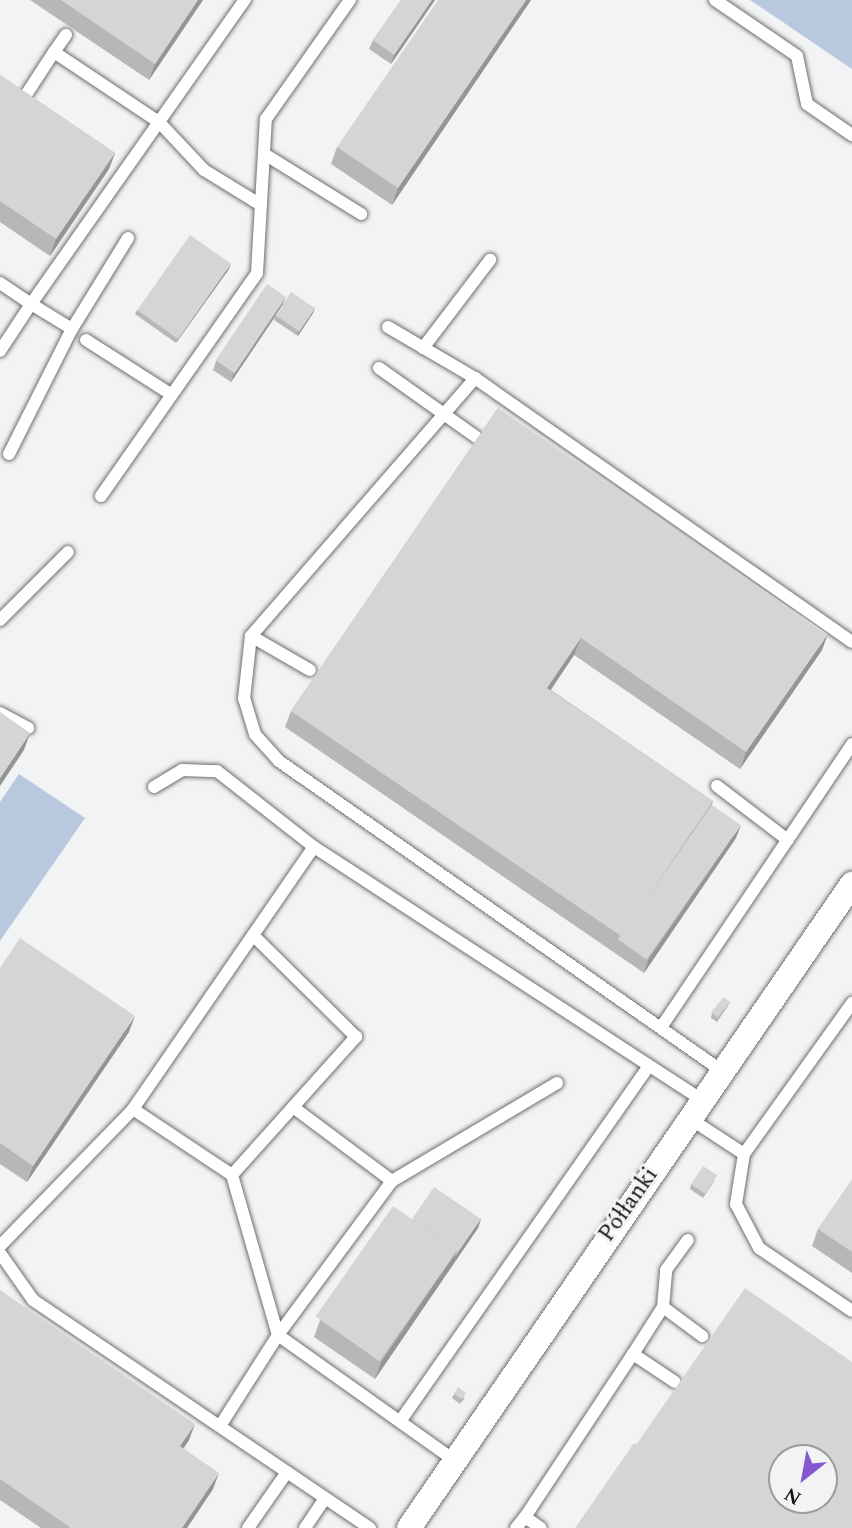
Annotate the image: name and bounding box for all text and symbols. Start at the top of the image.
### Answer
street label: Półłanki [594,1163,664,1247]
north arrow [768,1444,838,1514]
text: N [779,1479,807,1512]

